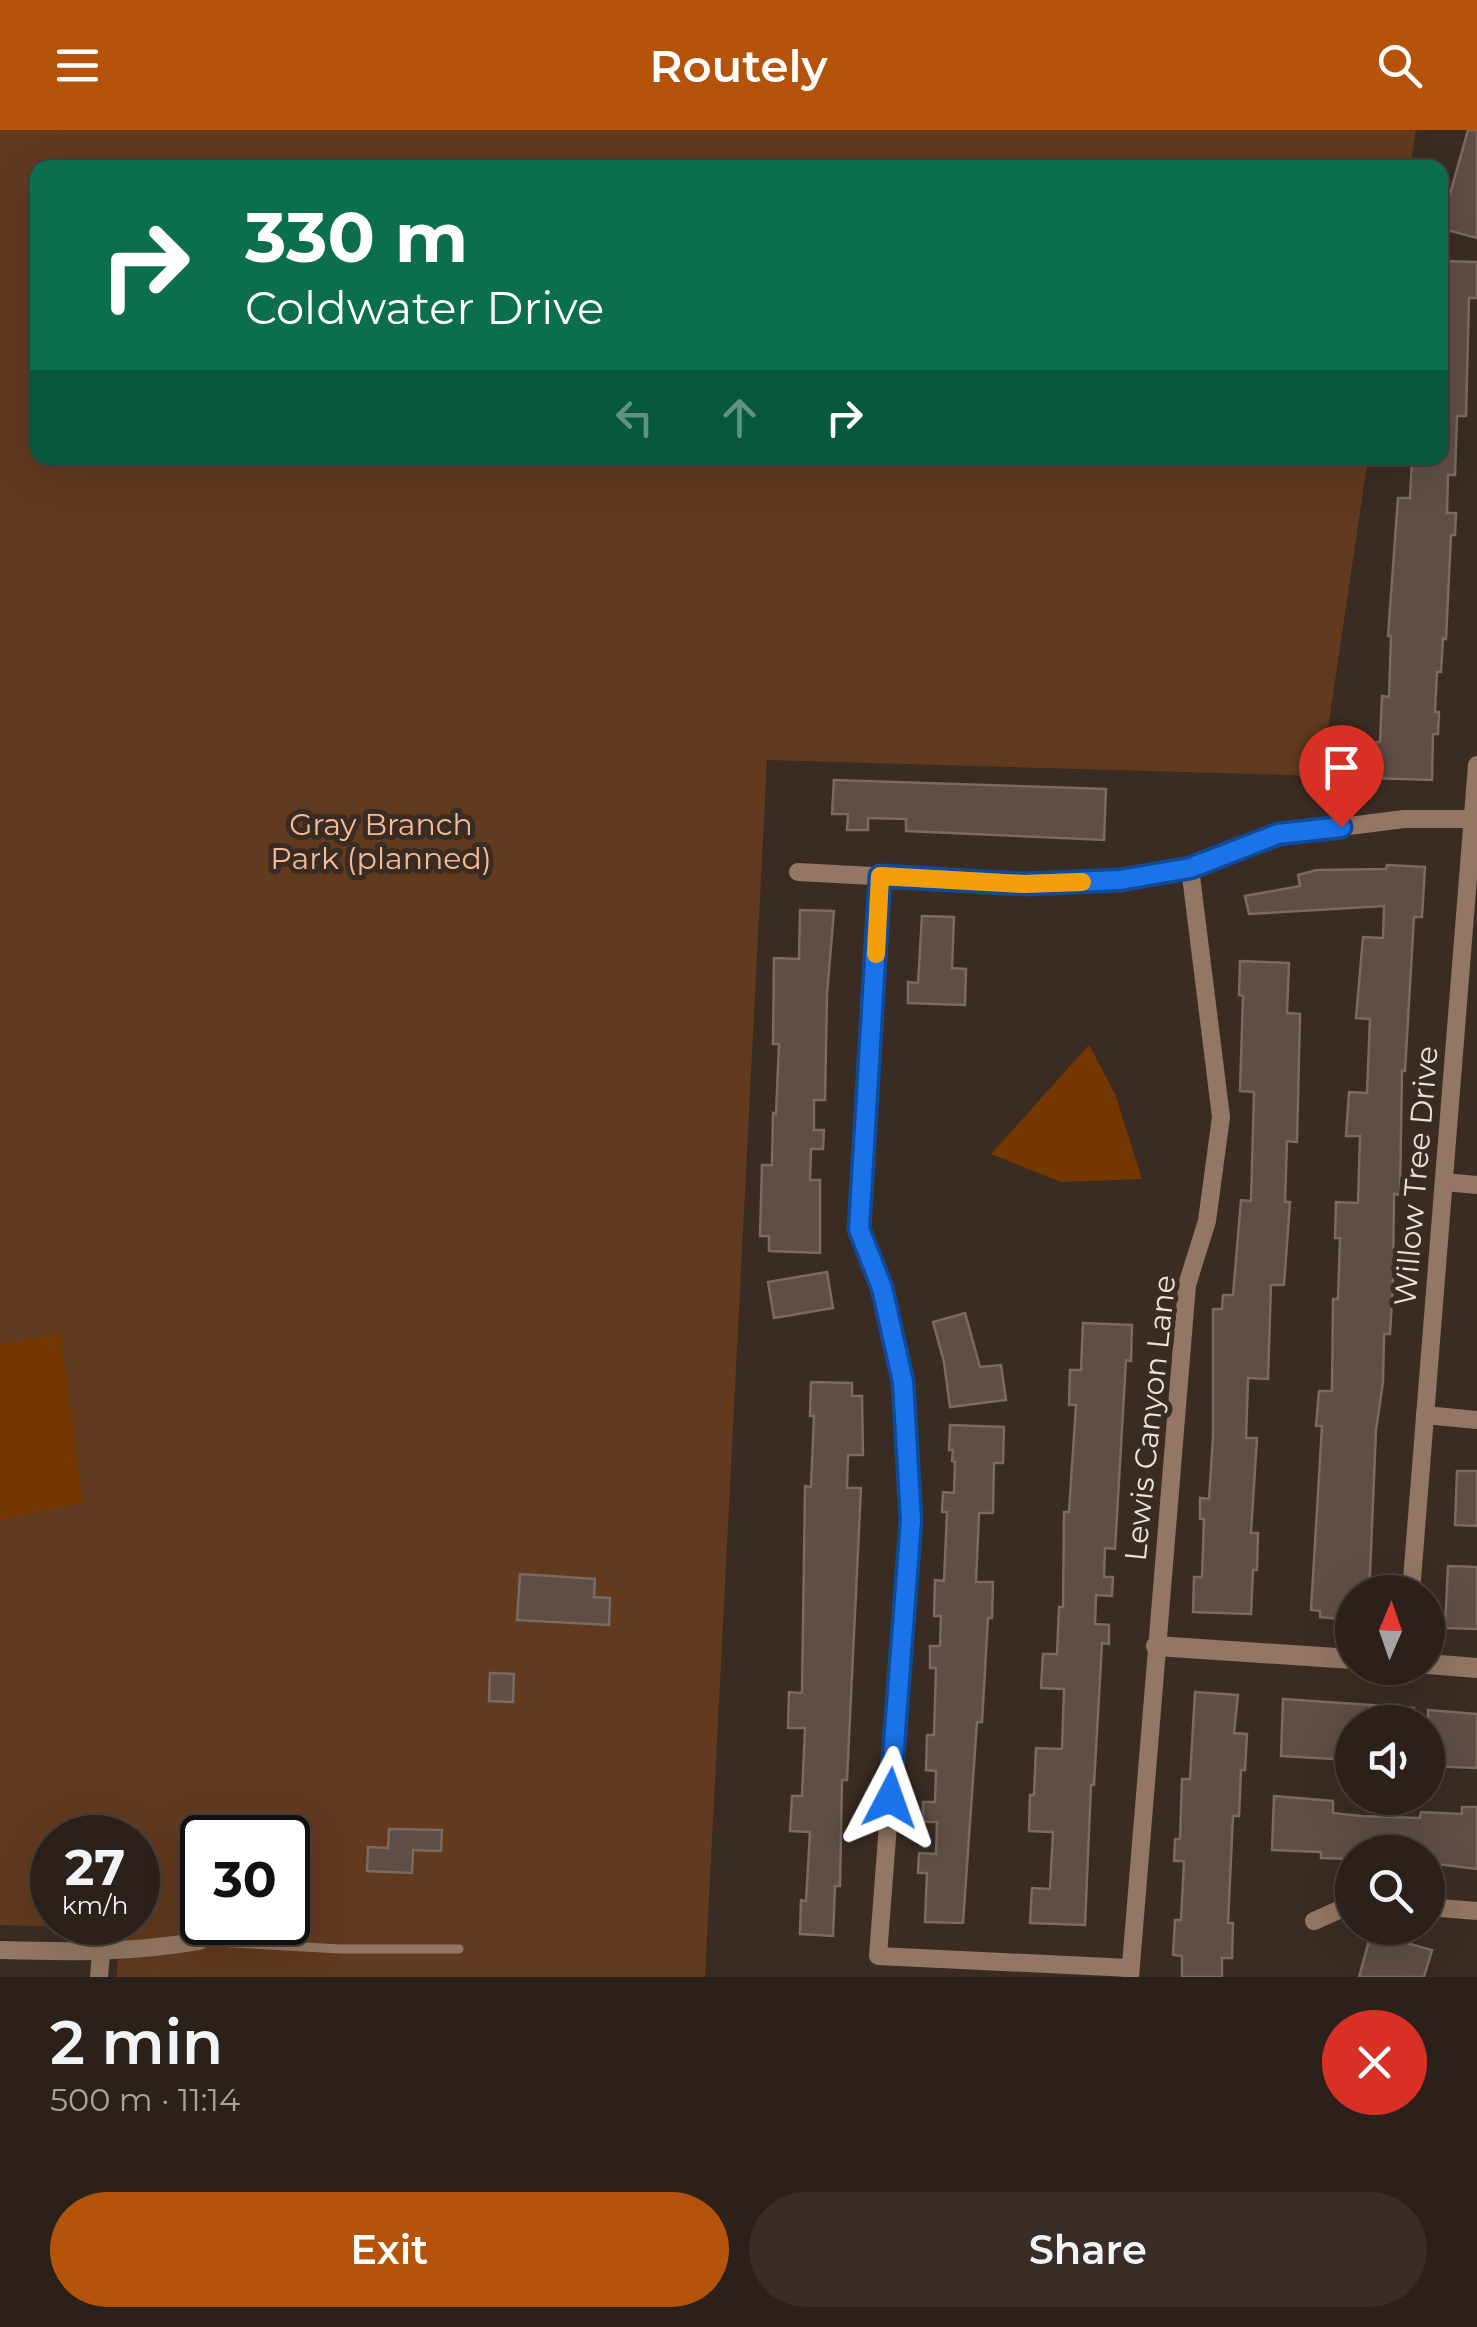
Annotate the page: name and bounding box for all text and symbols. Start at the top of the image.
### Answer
icon: menu [50,38,105,93]
text: Routely [650,38,827,93]
icon: search [1372,38,1427,93]
text: 330 m [245,194,468,280]
icon: right [80,200,210,330]
text: Coldwater Drive [245,280,604,335]
icon: left [607,390,662,445]
icon: ahead [712,390,767,445]
icon: right [817,390,872,445]
pin [1299,725,1384,828]
icon: arrive [1314,740,1369,795]
park label: Gray Branch Park (planned) [270,806,492,877]
street label: Willow Tree Drive [1386,1045,1446,1307]
street label: Lewis Canyon Lane [1117,1273,1183,1563]
north arrow [1335,1575,1445,1685]
map controls [1335,1575,1445,1945]
button: sound [1335,1705,1445,1815]
position arrow [838,1746,942,1850]
speed limit sign: 30 [180,1815,310,1945]
button: search [1335,1835,1445,1945]
text: 27 [65,1837,125,1898]
text: km/h [62,1890,128,1920]
text: 2 min [50,2006,223,2079]
button: close [1322,2010,1427,2115]
text: 500 m · 11:14 [50,2080,240,2119]
button: Exit [50,2192,729,2307]
button: Share [749,2192,1427,2307]

